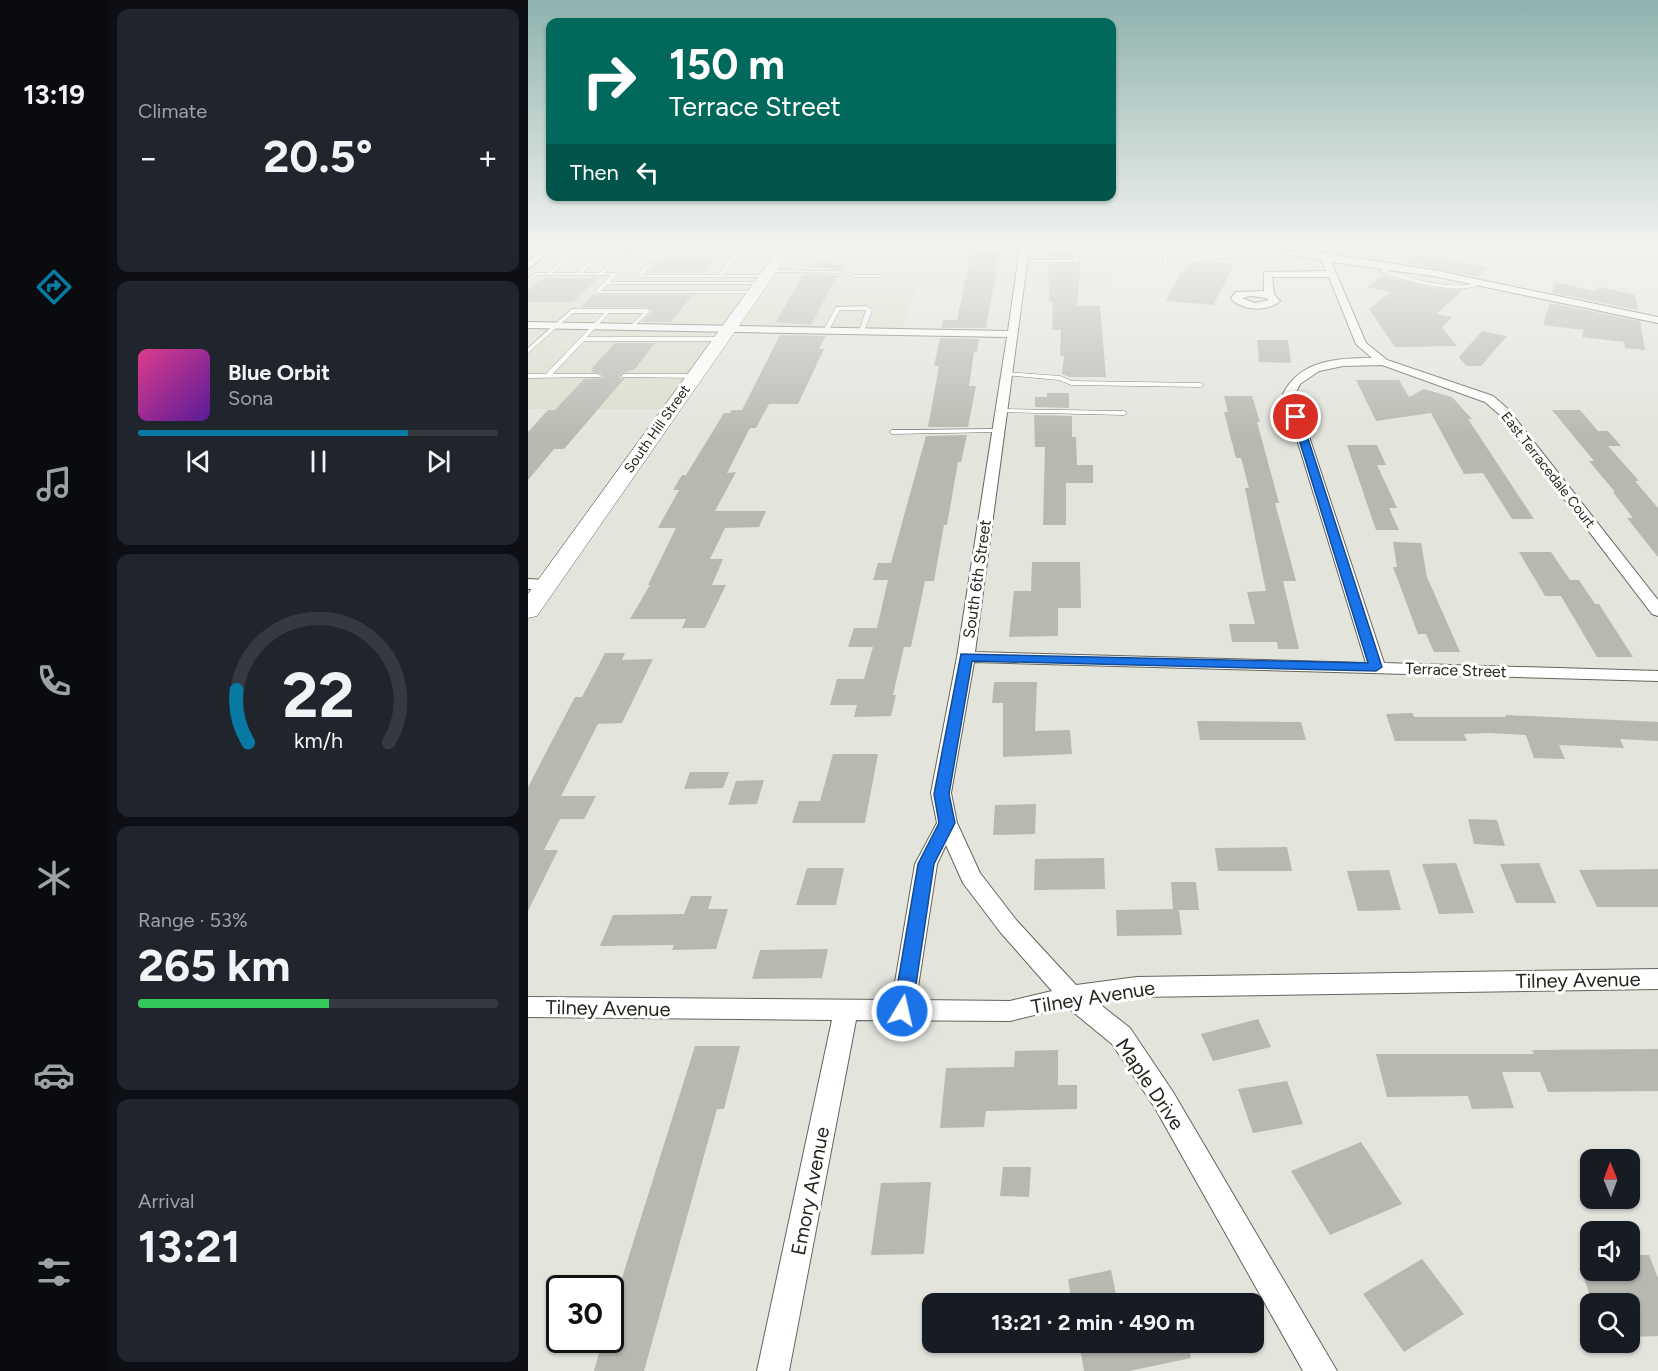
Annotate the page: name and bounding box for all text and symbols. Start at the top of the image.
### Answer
text: 150 m [669,39,785,90]
icon: right [570,42,648,120]
text: 13:19 [23,78,85,111]
text: Terrace Street [669,90,841,123]
text: Climate [138,99,207,123]
text: 20.5° [263,129,373,183]
text: − [138,138,159,177]
text: + [477,138,498,177]
icon: left [631,156,664,189]
text: Then [570,159,619,186]
icon: directions [33,266,75,308]
text: Blue Orbit [228,359,330,386]
street label: South Hill Street [620,382,694,476]
text: Sona [228,386,273,410]
pin [1270,391,1321,442]
icon: arrive [1279,400,1312,433]
street label: East Terracedale Court [1497,409,1599,531]
icon: previous [182,445,215,478]
icon: pause [302,445,335,478]
icon: next [422,445,455,478]
icon: music [33,463,75,505]
street label: South 6th Street [959,518,995,640]
text: 22 [282,658,354,733]
street label: Terrace Street [1405,659,1507,681]
icon: phone [33,660,75,702]
text: km/h [294,728,342,753]
icon: climate [33,857,75,899]
text: Range · 53% [138,908,248,932]
text: 265 km [138,938,290,992]
street label: Tilney Avenue [1515,967,1641,993]
street label: Tilney Avenue [1029,975,1157,1019]
position arrow [870,979,934,1043]
street label: Tilney Avenue [545,995,671,1021]
street label: Maple Drive [1111,1034,1189,1134]
icon: car [33,1054,75,1096]
street label: Emory Avenue [786,1125,834,1257]
north arrow [1580,1149,1640,1209]
map controls [1580,1149,1640,1353]
text: Arrival [138,1189,194,1213]
text: 13:21 [138,1219,241,1273]
button: sound [1580,1221,1640,1281]
icon: filters [33,1251,75,1293]
speed limit sign: 30 [546,1275,624,1353]
button: search [1580,1293,1640,1353]
text: 13:21 · 2 min · 490 m [991,1309,1195,1336]

